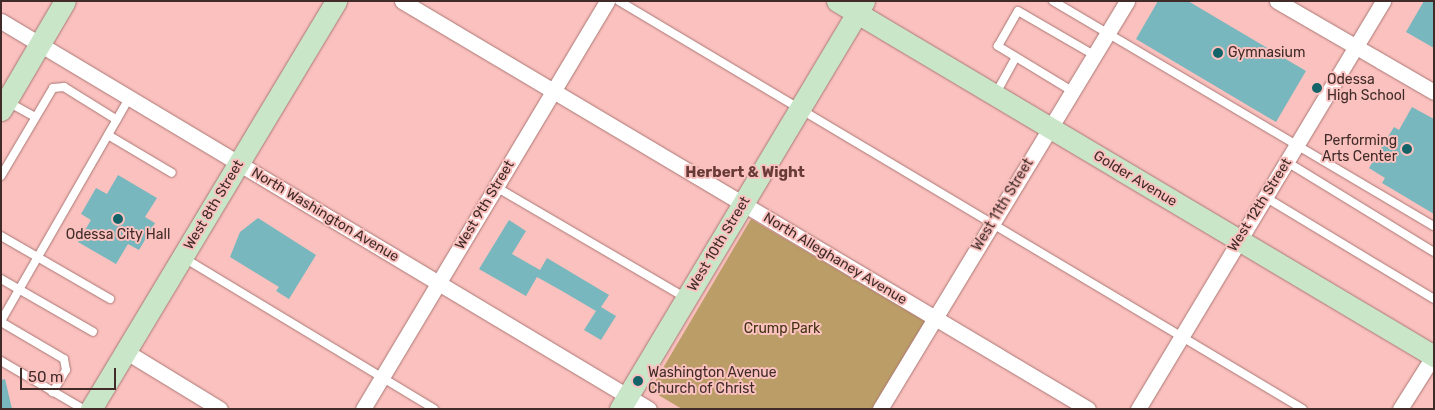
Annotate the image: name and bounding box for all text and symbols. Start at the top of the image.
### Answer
place label: Gymnasium [1228,45,1305,61]
marker: Gymnasium [1212,47,1224,59]
place label: Odessa High School [1327,72,1405,104]
marker: Odessa High School [1311,82,1323,94]
place label: Performing Arts Center [1322,133,1397,166]
marker: Performing Arts Center [1401,143,1413,155]
street label: Golder Avenue [1090,147,1180,211]
street label: West 12th Street [1225,155,1295,255]
street label: West 11th Street [969,156,1037,254]
street label: West 8th Street [181,157,247,253]
street label: West 9th Street [452,157,518,253]
street label: North Washington Avenue [248,164,402,266]
district label: Herbert & Wight [685,164,805,182]
street label: West 10th Street [684,194,754,294]
street label: North Alleghaney Avenue [760,209,910,309]
marker: Odessa City Hall [112,213,124,225]
place label: Odessa City Hall [66,227,170,243]
park label: Crump Park [744,321,820,337]
scale bar [22,358,119,390]
place label: Washington Avenue Church of Christ [648,365,777,398]
text: 50 m [28,368,63,386]
marker: Washington Avenue Church of Christ [632,375,644,387]

